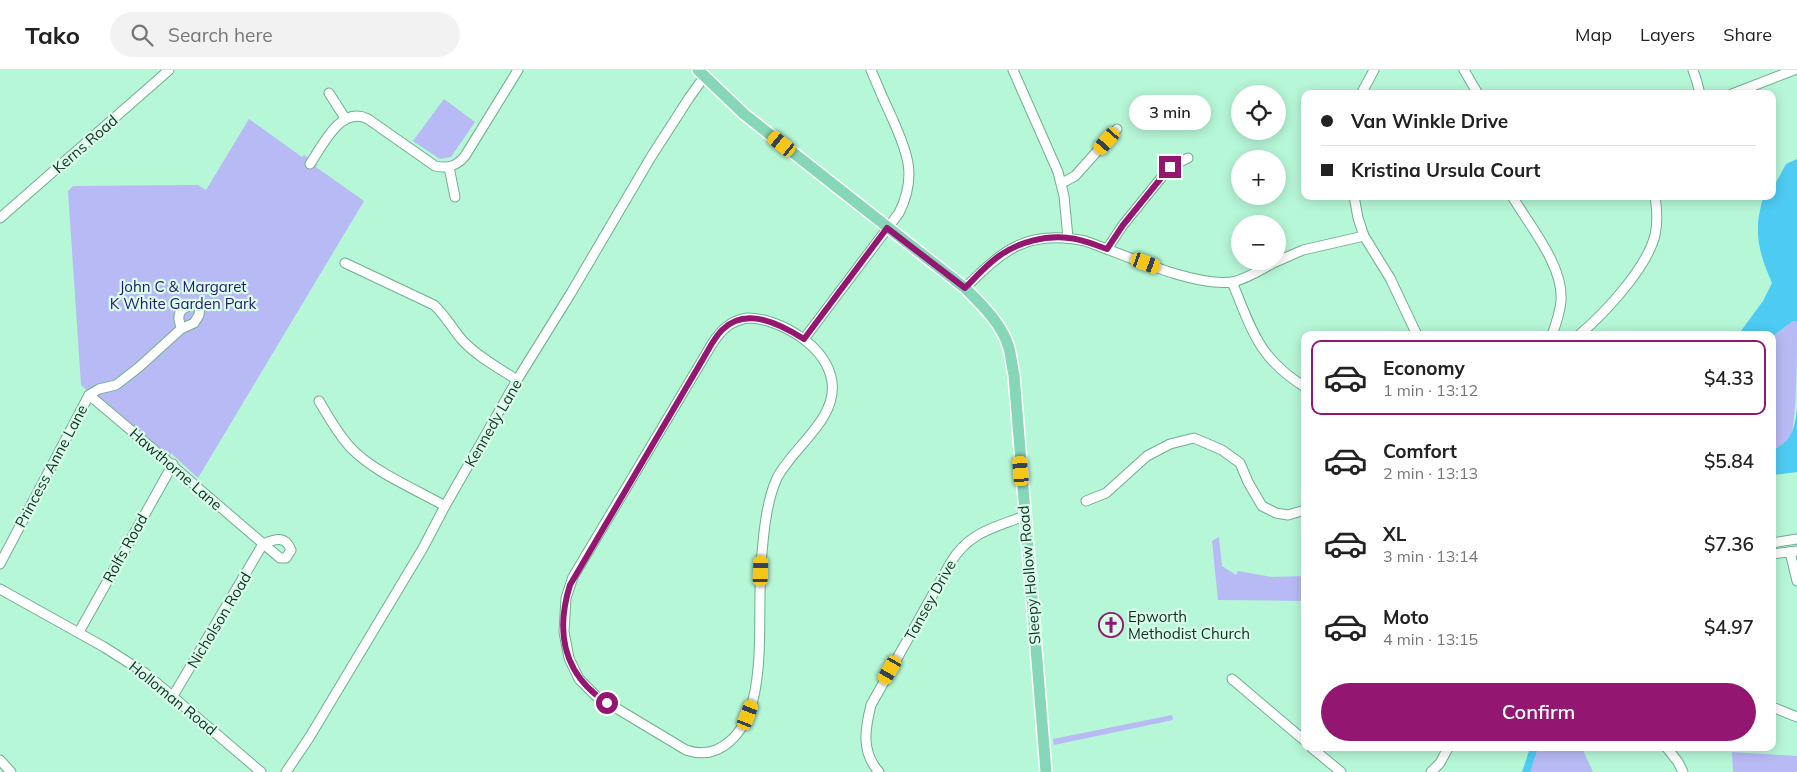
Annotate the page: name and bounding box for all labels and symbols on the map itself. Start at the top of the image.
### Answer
callout: 3 min [1129,94,1211,129]
street label: Kerns Road [49,111,121,177]
car [1091,125,1122,157]
car [765,129,798,159]
route end [1159,156,1181,178]
car [1129,251,1162,275]
park label: John C & Margaret K White Garden Park [110,277,257,313]
street label: Kennedy Lane [460,376,526,470]
street label: Princess Anne Lane [11,401,91,531]
street label: Hawthorne Lane [126,424,226,514]
car [1012,455,1029,487]
street label: Sleepy Hollow Road [1013,505,1045,645]
street label: Rolfs Road [98,510,152,586]
car [752,556,769,586]
street label: Tansey Drive [900,556,960,644]
street label: Nicholson Road [183,569,255,671]
place label: Epworth Methodist Church [1128,607,1250,643]
church icon: Epworth Methodist Church [1098,612,1124,638]
car [876,653,903,687]
street label: Holloman Road [125,657,221,739]
route start [596,692,618,714]
car [735,698,760,732]

